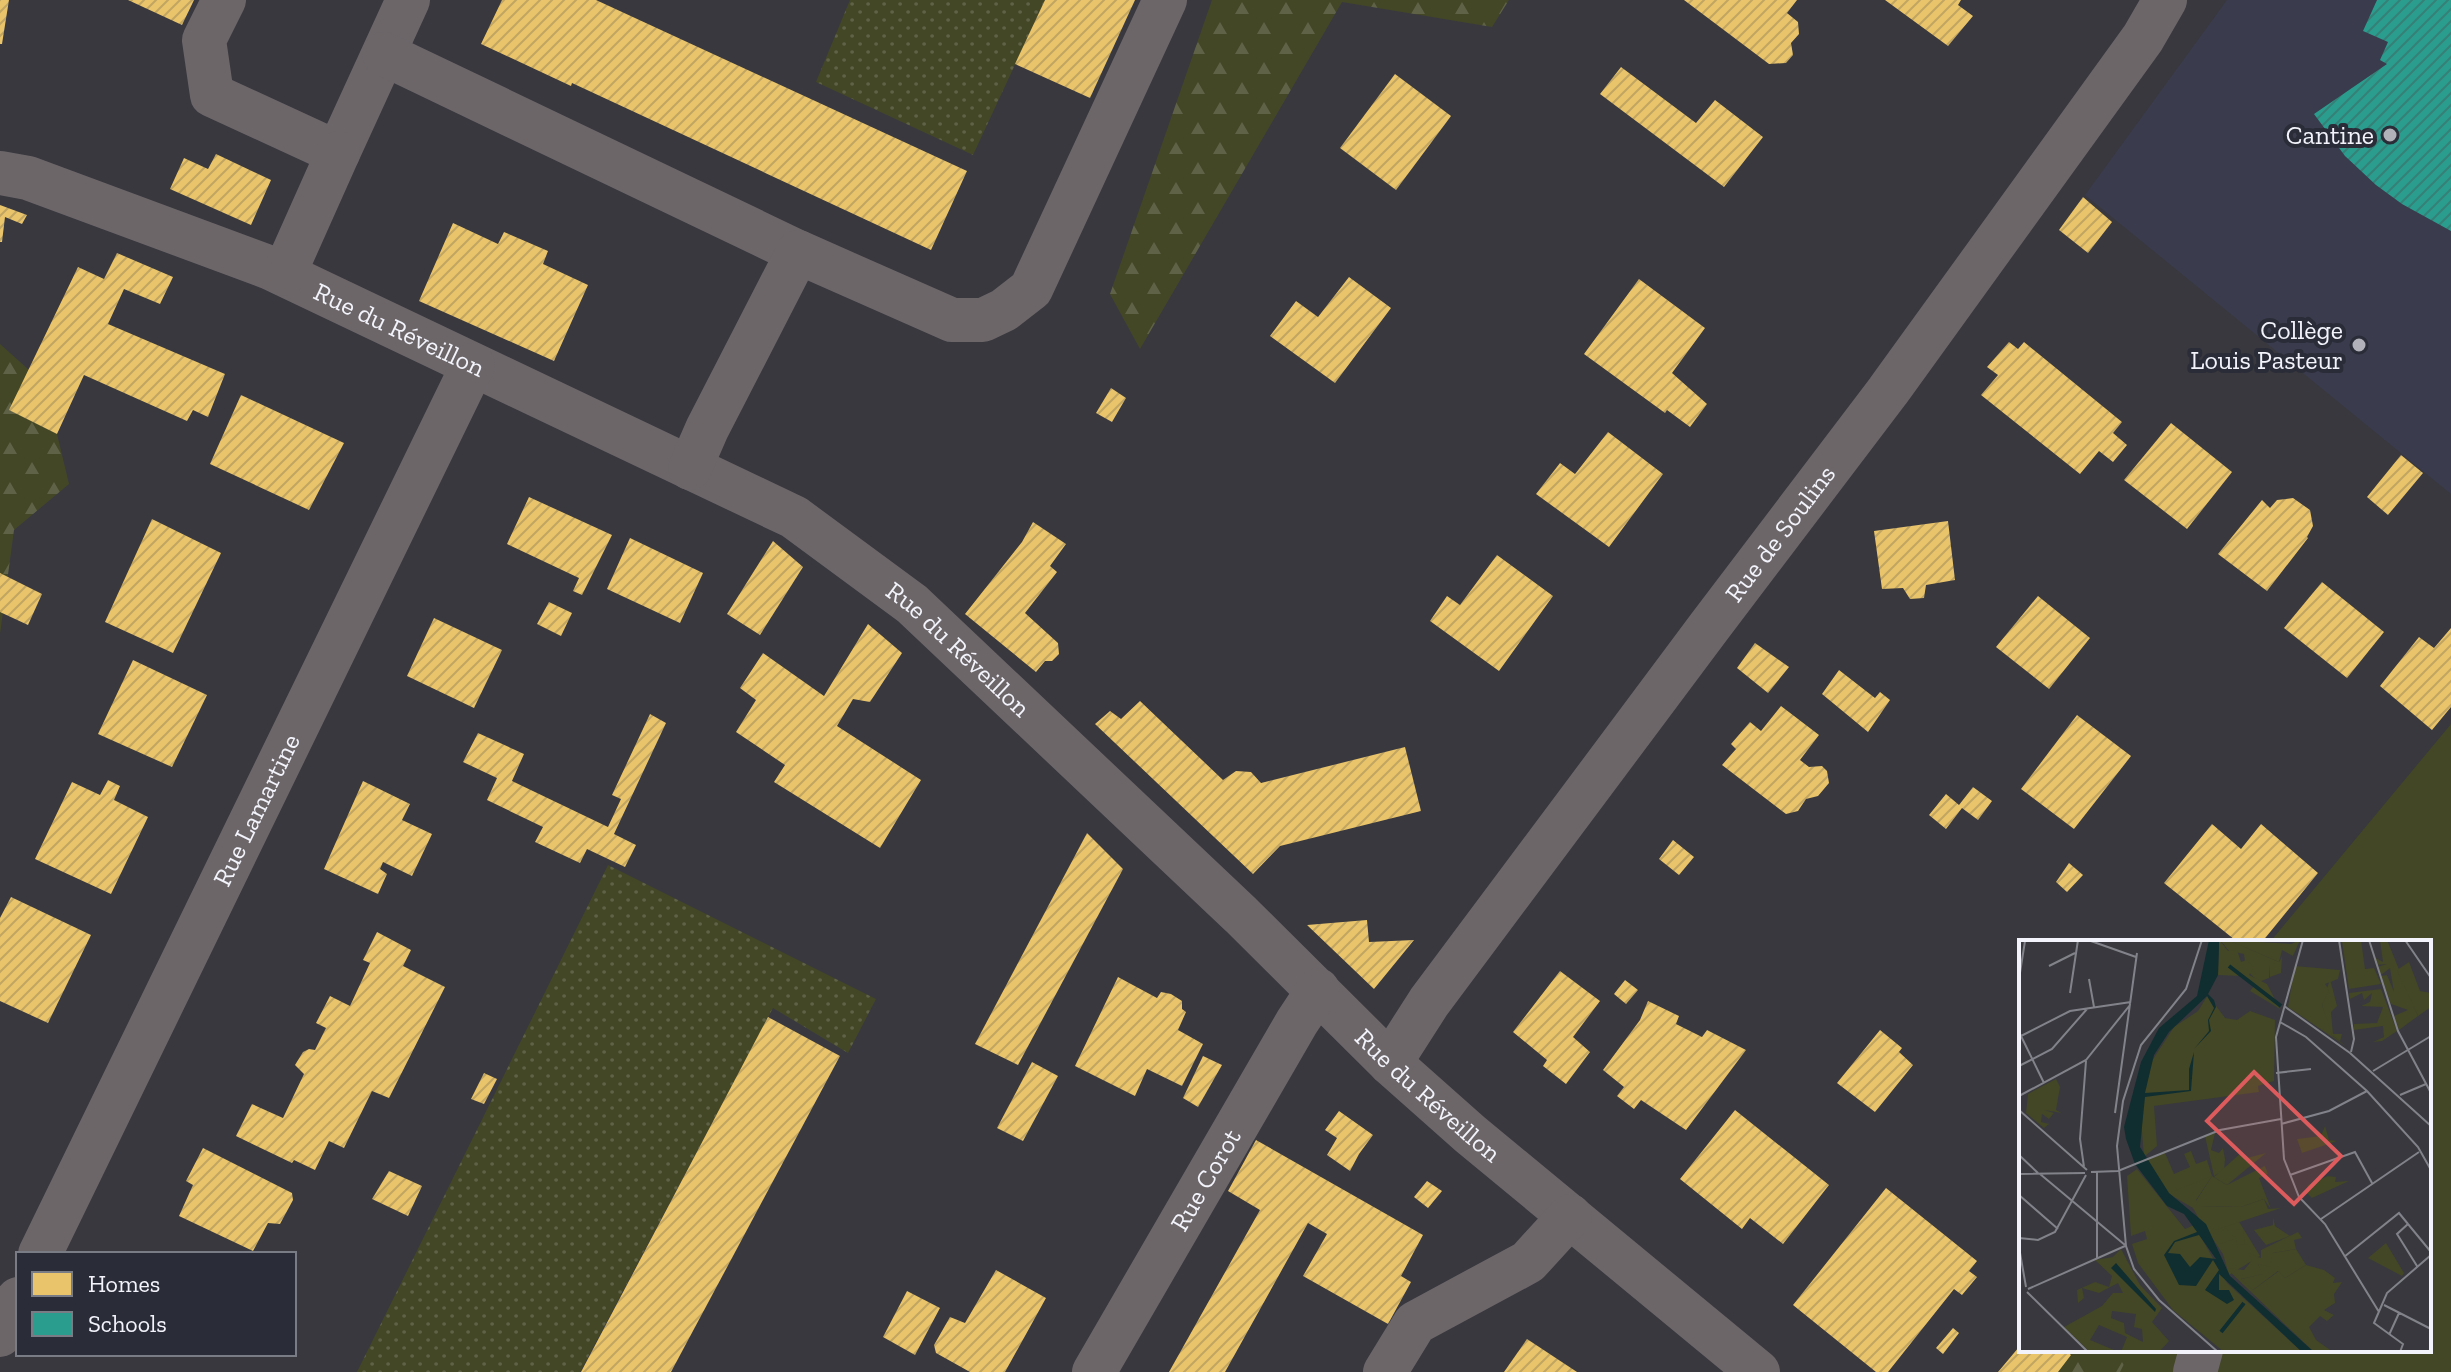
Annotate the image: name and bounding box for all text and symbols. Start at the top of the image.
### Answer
place label: Cantine [2286,119,2374,151]
marker: Cantine [2381,126,2399,144]
street label: Rue du Réveillon [309,275,490,384]
place label: Collège Louis Pasteur [2190,314,2343,376]
marker: Collège Louis Pasteur [2350,336,2368,354]
street label: Rue de Soulins [1718,459,1842,608]
street label: Rue du Réveillon [880,574,1037,724]
street label: Rue Lamartine [206,728,307,891]
inset map [2019,940,2431,1352]
street label: Rue du Réveillon [1348,1021,1508,1169]
street label: Rue Corot [1163,1123,1248,1237]
legend [16,1252,296,1356]
text: Homes [88,1269,160,1298]
text: Schools [88,1309,167,1338]

